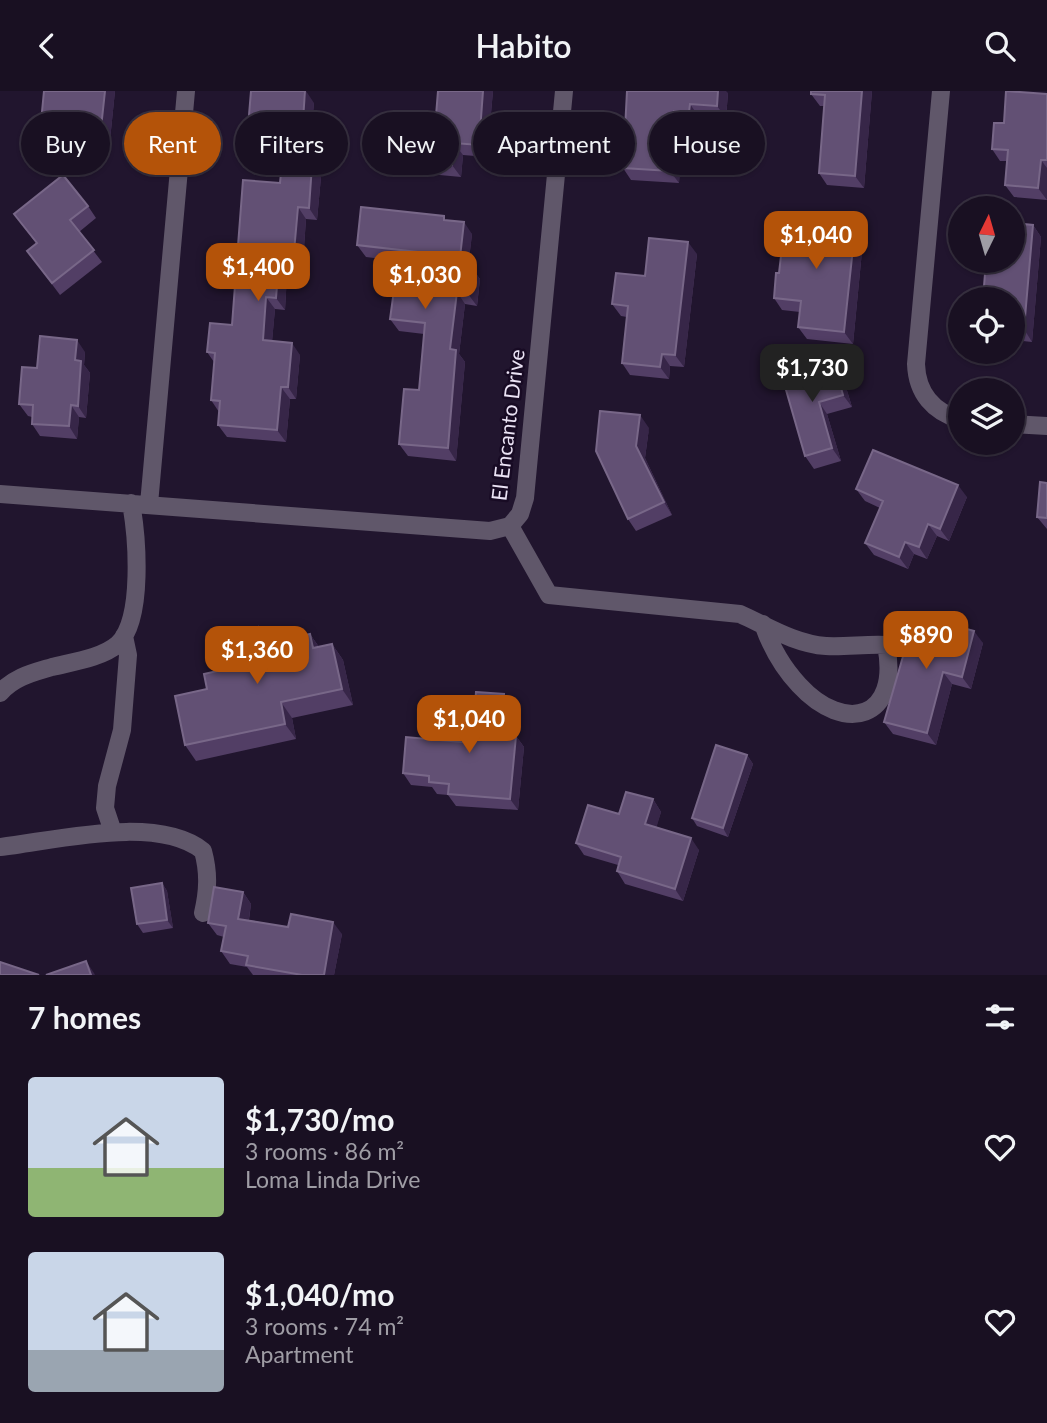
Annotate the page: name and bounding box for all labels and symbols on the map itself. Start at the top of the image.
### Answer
north arrow [948,196,1026,273]
pin: $1,040 [759,211,873,271]
pin: $1,400 [201,243,315,303]
pin: $1,030 [368,251,482,311]
pin: $1,730 [755,345,869,404]
street label: El Encanto Drive [485,348,529,502]
pin: $890 [885,611,967,671]
pin: $1,360 [200,627,314,686]
pin: $1,040 [412,695,526,755]

